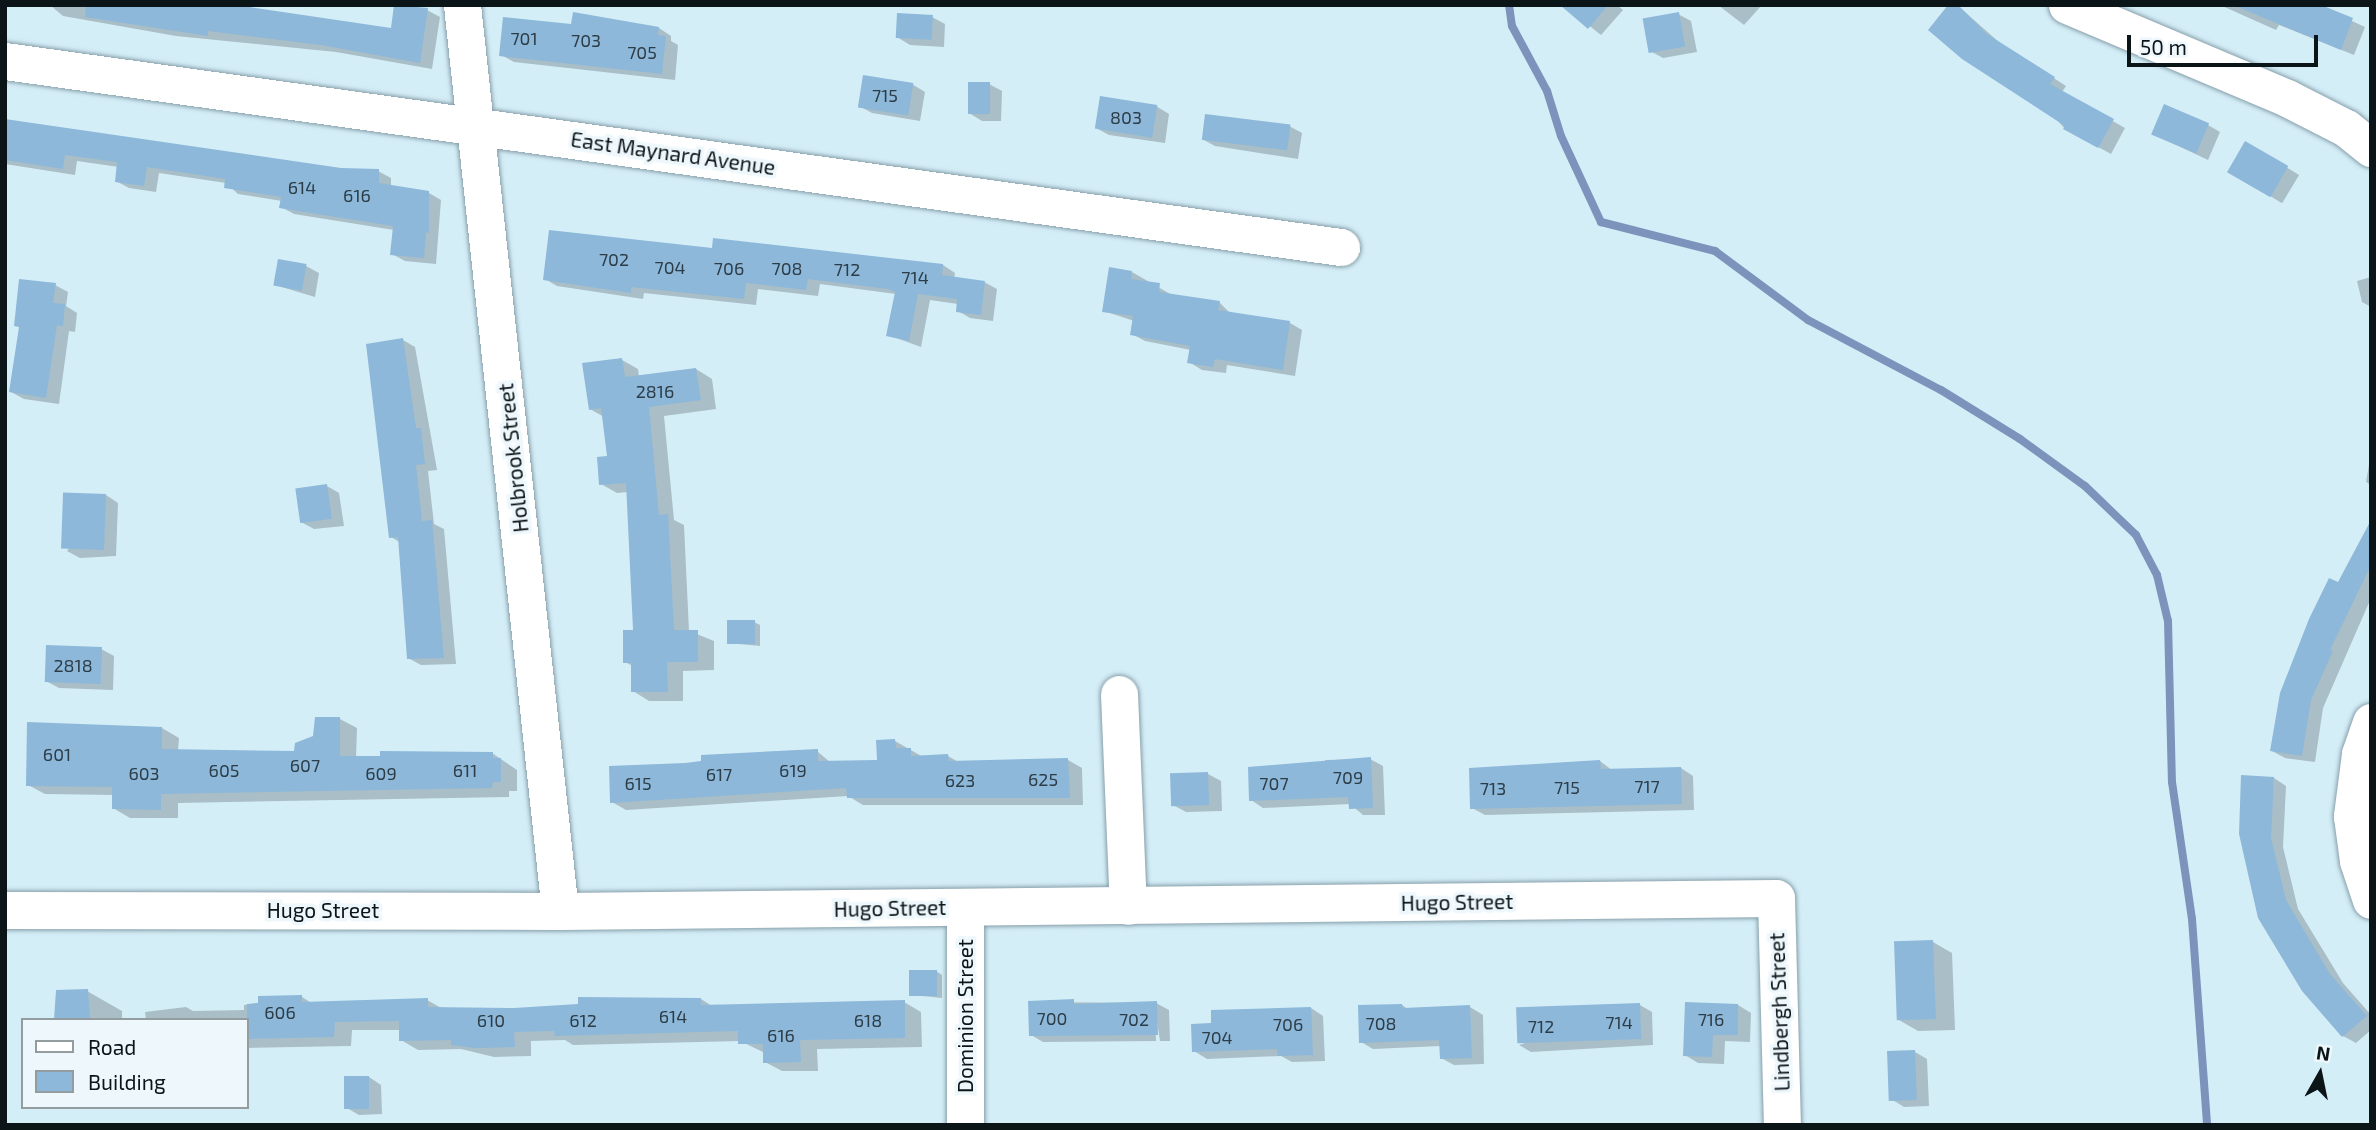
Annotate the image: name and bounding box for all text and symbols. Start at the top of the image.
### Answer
scale bar [2131,21,2322,65]
house number: 701 [510,27,538,49]
house number: 703 [571,29,601,51]
text: 50 m [2140,34,2187,59]
house number: 705 [627,41,657,63]
house number: 715 [872,84,898,106]
house number: 803 [1110,106,1142,128]
street label: East Maynard Avenue [569,126,777,180]
house number: 614 [288,176,316,198]
house number: 616 [343,184,371,206]
house number: 702 [599,248,629,270]
house number: 704 [654,256,686,278]
house number: 706 [714,257,744,279]
house number: 708 [772,257,802,279]
house number: 712 [834,258,860,280]
house number: 714 [901,266,929,288]
house number: 2816 [636,380,674,402]
street label: Holbrook Street [493,382,533,534]
house number: 2818 [53,654,93,676]
house number: 601 [43,743,71,765]
house number: 607 [290,754,320,776]
house number: 605 [209,759,239,781]
house number: 611 [453,759,477,781]
house number: 619 [779,759,807,781]
house number: 603 [128,762,160,784]
house number: 609 [365,762,397,784]
house number: 617 [706,763,732,785]
house number: 709 [1333,766,1363,788]
house number: 625 [1028,768,1058,790]
house number: 623 [945,769,975,791]
house number: 615 [624,772,652,794]
house number: 707 [1259,772,1289,794]
house number: 717 [1634,775,1660,797]
house number: 715 [1554,776,1580,798]
house number: 713 [1480,777,1506,799]
street label: Hugo Street [1400,888,1514,916]
street label: Hugo Street [833,894,947,922]
street label: Hugo Street [267,897,379,923]
street label: Lindbergh Street [1764,932,1794,1092]
street label: Dominion Street [952,939,978,1093]
house number: 606 [264,1001,296,1023]
house number: 614 [659,1005,687,1027]
house number: 700 [1037,1007,1067,1029]
house number: 702 [1119,1008,1149,1030]
house number: 716 [1698,1008,1724,1030]
house number: 610 [477,1009,505,1031]
house number: 612 [569,1009,597,1031]
house number: 618 [854,1009,882,1031]
house number: 714 [1605,1011,1633,1033]
house number: 708 [1366,1012,1396,1034]
house number: 706 [1273,1013,1303,1035]
house number: 712 [1528,1015,1554,1037]
legend [21,1018,248,1109]
house number: 616 [767,1024,795,1046]
house number: 704 [1201,1026,1233,1048]
text: Road [88,1034,136,1059]
north arrow [2285,1039,2355,1109]
text: N [2315,1040,2332,1065]
text: Building [88,1069,166,1094]

